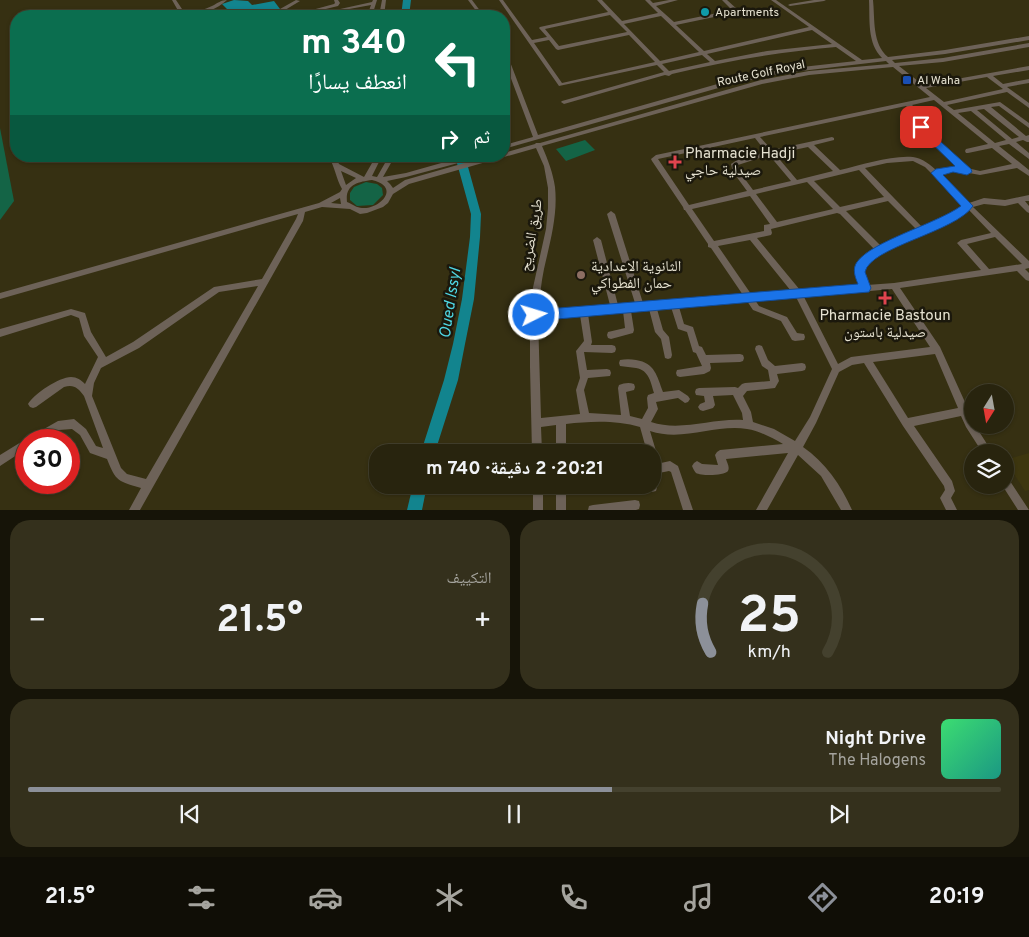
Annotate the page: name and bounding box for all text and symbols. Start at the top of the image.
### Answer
place label: Apartments [715,5,779,21]
marker: Apartments [699,6,711,18]
text: 340 m [301,22,407,66]
icon: left [425,30,490,95]
street label: Route Golf Royal [716,57,807,91]
text: انعطف يسارًا [308,70,407,97]
place label: Al Waha [917,73,960,89]
marker: Al Waha [901,74,913,86]
pin [900,106,942,148]
icon: arrive [907,113,935,141]
icon: right [435,125,463,153]
text: ثم [473,126,490,150]
place label: Pharmacie Hadji صيدلية حاجي [685,145,795,182]
marker: Pharmacie Hadji صيدلية حاجي [669,156,681,168]
street label: طريق الضريح [517,197,548,273]
place label: الثانوية الاعدادية حمان الفطواكي [591,258,681,295]
water label: Oued Issyl [436,266,467,340]
marker: الثانوية الاعدادية حمان الفطواكي [575,269,587,281]
position arrow [507,288,559,340]
marker: Pharmacie Bastoun صيدلية باستون [879,292,891,304]
place label: Pharmacie Bastoun صيدلية باستون [819,307,951,343]
north arrow [964,384,1014,434]
map controls [964,384,1014,494]
speed limit sign: 30 [15,429,80,494]
button: layers [964,444,1014,494]
text: 20:21 · 2 دقيقة · 740 m [426,457,604,481]
text: التكييف [447,569,492,589]
text: 25 [737,585,801,651]
text: 21.5° [216,597,303,646]
text: − [28,604,46,640]
text: + [473,604,491,640]
text: km/h [748,641,791,664]
text: Night Drive [825,727,926,751]
text: The Halogens [828,751,926,771]
icon: previous [176,800,204,828]
icon: pause [500,800,528,828]
icon: next [825,800,853,828]
icon: filters [184,880,219,915]
icon: car [308,880,343,915]
icon: climate [432,880,467,915]
icon: phone [556,880,591,915]
icon: music [681,880,716,915]
icon: directions [805,880,840,915]
text: 21.5° [45,884,95,911]
text: 20:19 [929,884,984,911]

